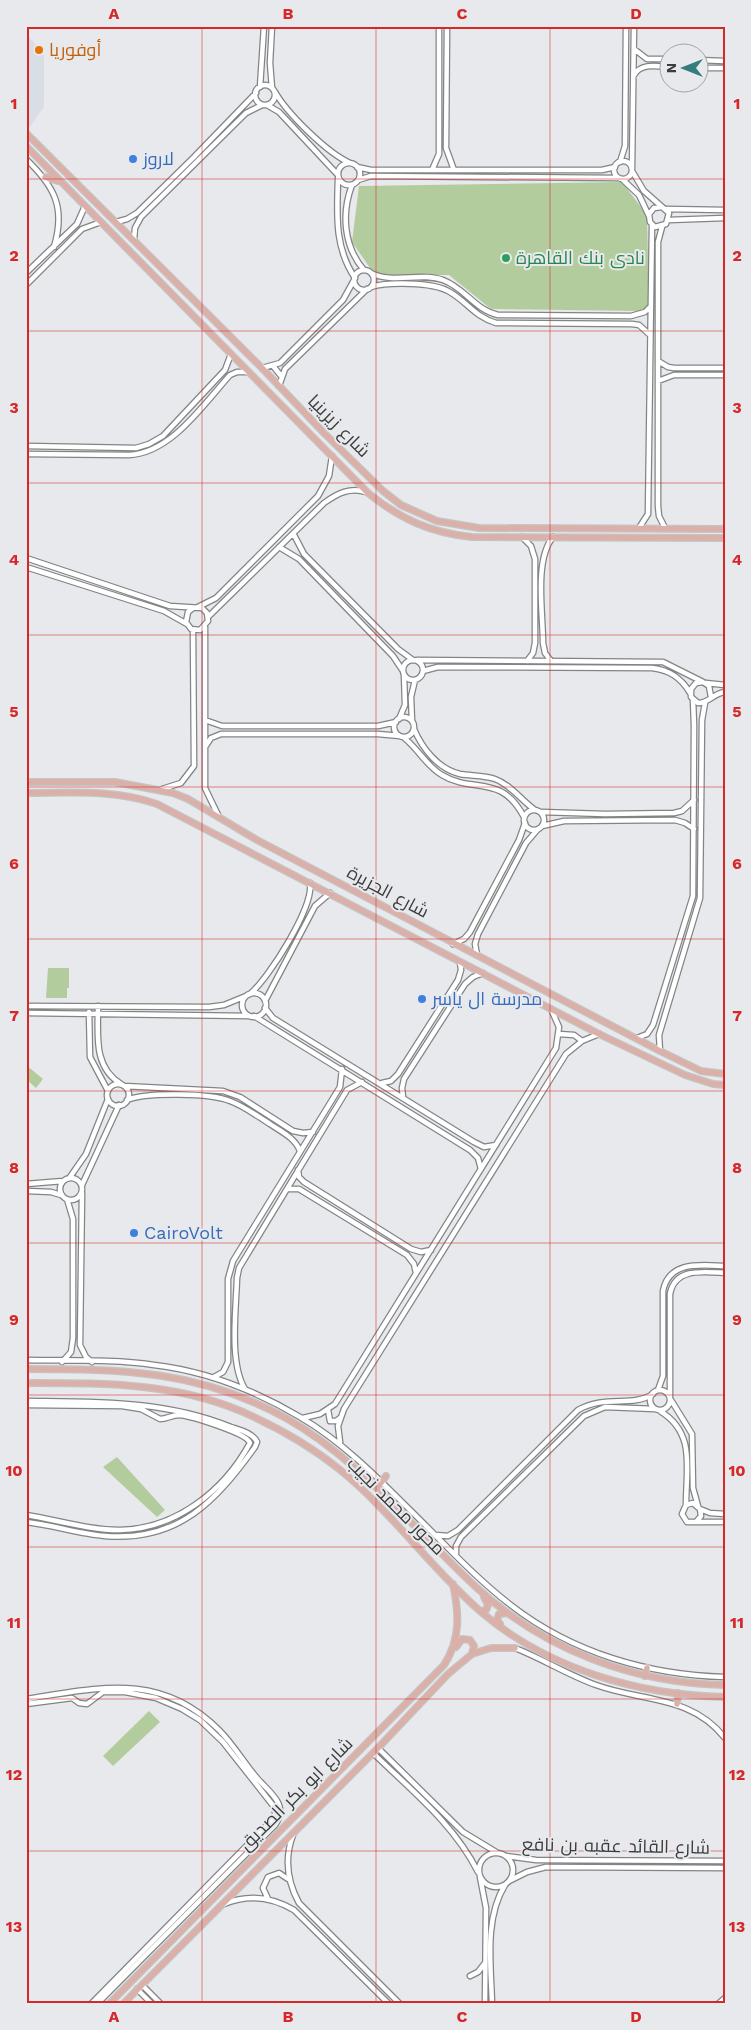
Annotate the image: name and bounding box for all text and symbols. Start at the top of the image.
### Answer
text: A [109,4,120,23]
text: B [283,4,294,23]
text: C [457,4,468,23]
text: D [630,4,642,23]
place label: أوفوريا [49,39,101,61]
north arrow [658,42,708,92]
marker: أوفوريا [33,44,45,56]
text: N [663,63,679,73]
text: 1 [11,94,17,113]
text: 1 [734,94,740,113]
place label: لاروز [142,148,174,170]
marker: لاروز [127,153,139,165]
text: 2 [9,246,19,265]
text: 2 [732,246,742,265]
place label: نادى بنك القاهرة [516,247,645,269]
marker: نادى بنك القاهرة [500,252,512,264]
street label: شارع زيزينيا [302,390,375,463]
text: 3 [9,398,19,417]
text: 3 [732,398,742,417]
text: 4 [9,550,19,569]
text: 4 [732,550,742,569]
text: 5 [9,702,19,721]
text: 5 [732,702,742,721]
text: 6 [9,854,19,873]
text: 6 [732,854,742,873]
street label: شارع الجزيرة [343,861,433,924]
place label: مدرسة ال ياسر [431,988,542,1010]
marker: مدرسة ال ياسر [416,993,428,1005]
text: 7 [9,1006,19,1025]
text: 7 [732,1006,742,1025]
text: 8 [9,1158,19,1177]
text: 8 [732,1158,742,1177]
place label: CairoVolt [144,1222,223,1243]
marker: CairoVolt [128,1227,140,1239]
text: 9 [9,1310,19,1329]
text: 9 [732,1310,742,1329]
street label: محور محمد نجيب [342,1452,450,1560]
text: 10 [5,1461,23,1480]
text: 10 [728,1461,746,1480]
text: 11 [7,1613,21,1632]
text: 11 [730,1613,744,1632]
street label: شارع ابو بكر الصديق [235,1733,358,1856]
text: 12 [6,1765,22,1784]
text: 12 [729,1765,745,1784]
street label: شارع القائد عقبه بن نافع [522,1833,710,1860]
text: 13 [6,1917,22,1936]
text: 13 [729,1917,745,1936]
text: A [109,2007,120,2026]
text: B [283,2007,294,2026]
text: C [457,2007,468,2026]
text: D [630,2007,642,2026]

